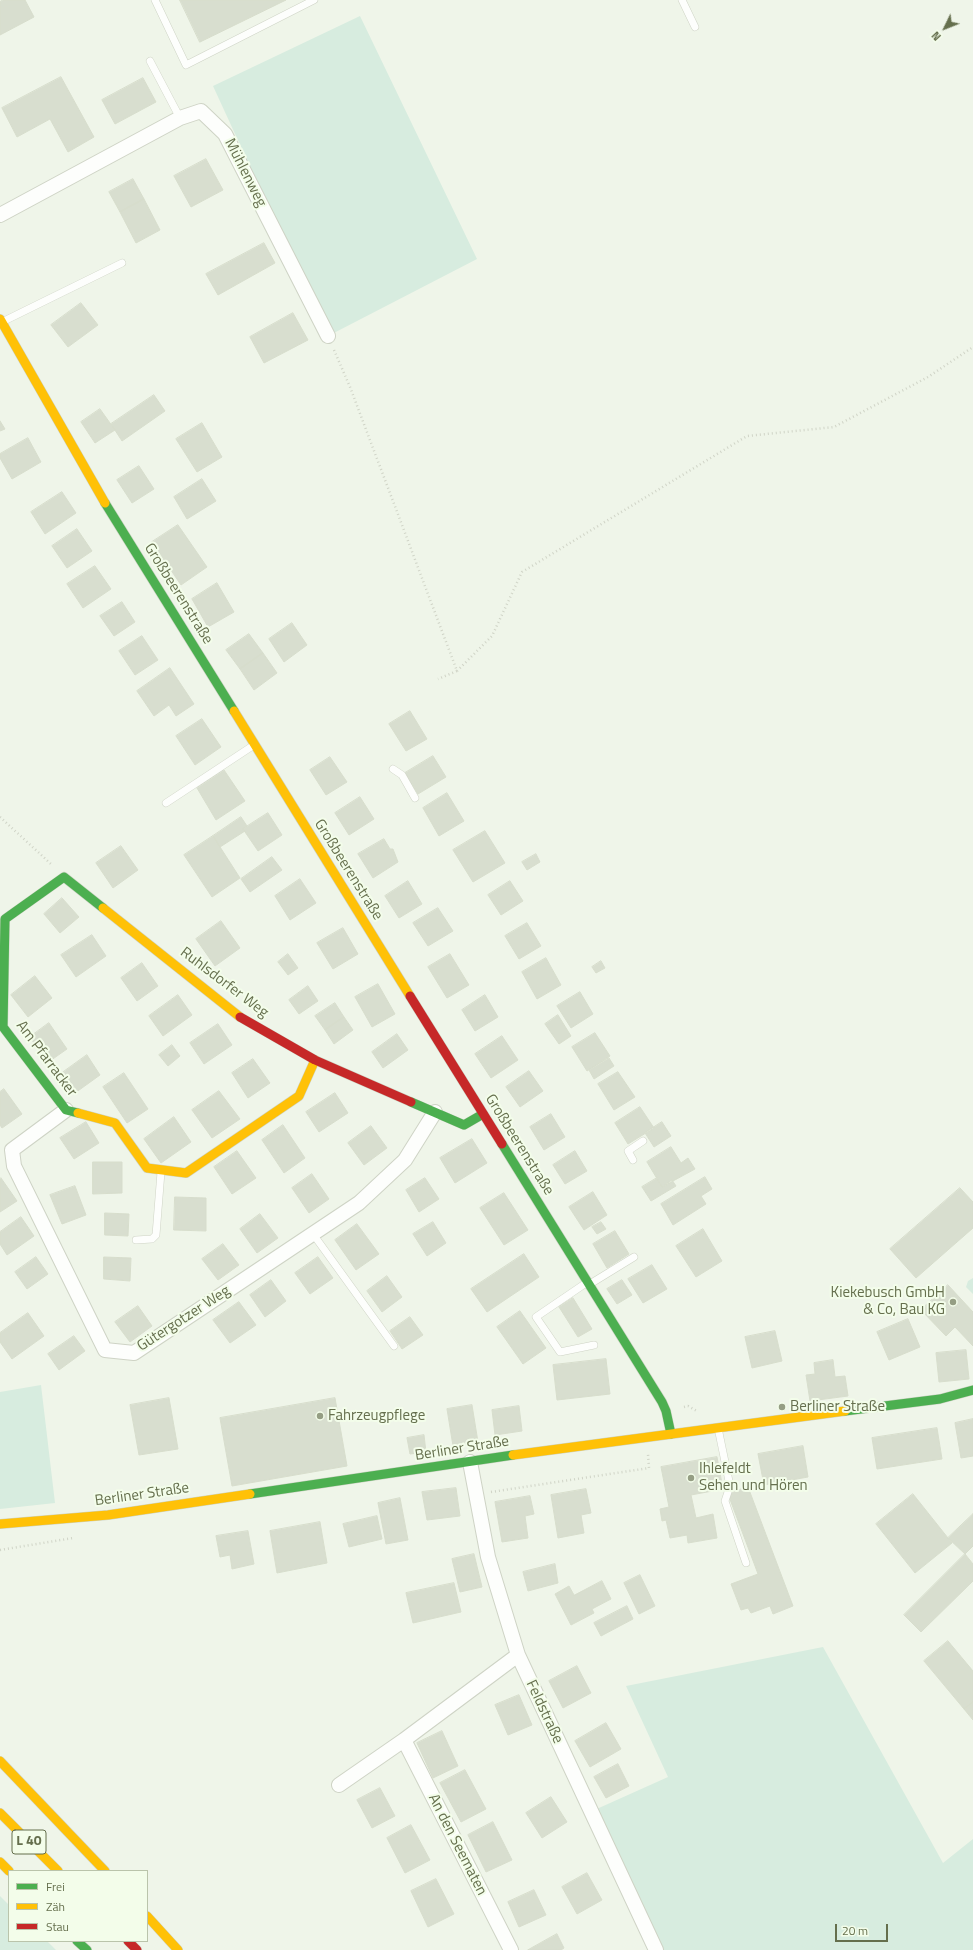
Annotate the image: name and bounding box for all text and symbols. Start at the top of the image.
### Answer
north arrow [925,8,965,48]
text: N [928,28,945,44]
street label: Mühlenweg [220,136,270,210]
street label: Großbeerenstraße [140,540,216,648]
street label: Großbeerenstraße [310,816,386,924]
street label: Ruhlsdorfer Weg [176,944,272,1022]
street label: Am Pfarracker [12,1018,80,1100]
street label: Großbeerenstraße [481,1091,557,1199]
street label: Gütergotzer Weg [134,1282,234,1356]
place label: Kiekebusch GmbH & Co, Bau KG [831,1284,945,1319]
marker: Kiekebusch GmbH & Co, Bau KG [948,1297,958,1307]
place label: Berliner Straße [790,1398,885,1416]
marker: Berliner Straße [777,1402,787,1412]
place label: Fahrzeugpflege [328,1407,425,1425]
marker: Fahrzeugpflege [315,1411,325,1421]
street label: Berliner Straße [414,1433,510,1465]
place label: Ihlefeldt Sehen und Hören [699,1460,808,1495]
marker: Ihlefeldt Sehen und Hören [686,1473,696,1483]
street label: Berliner Straße [94,1479,190,1511]
street label: Feldstraße [522,1678,566,1746]
street label: An den Seematen [424,1791,490,1899]
road number: L 40 [12,1830,46,1854]
legend [8,1870,148,1942]
text: Frei [46,1877,65,1896]
text: Zäh [46,1897,65,1916]
scale bar [837,1916,890,1942]
text: Stau [46,1917,69,1936]
text: 20 m [842,1921,868,1940]

